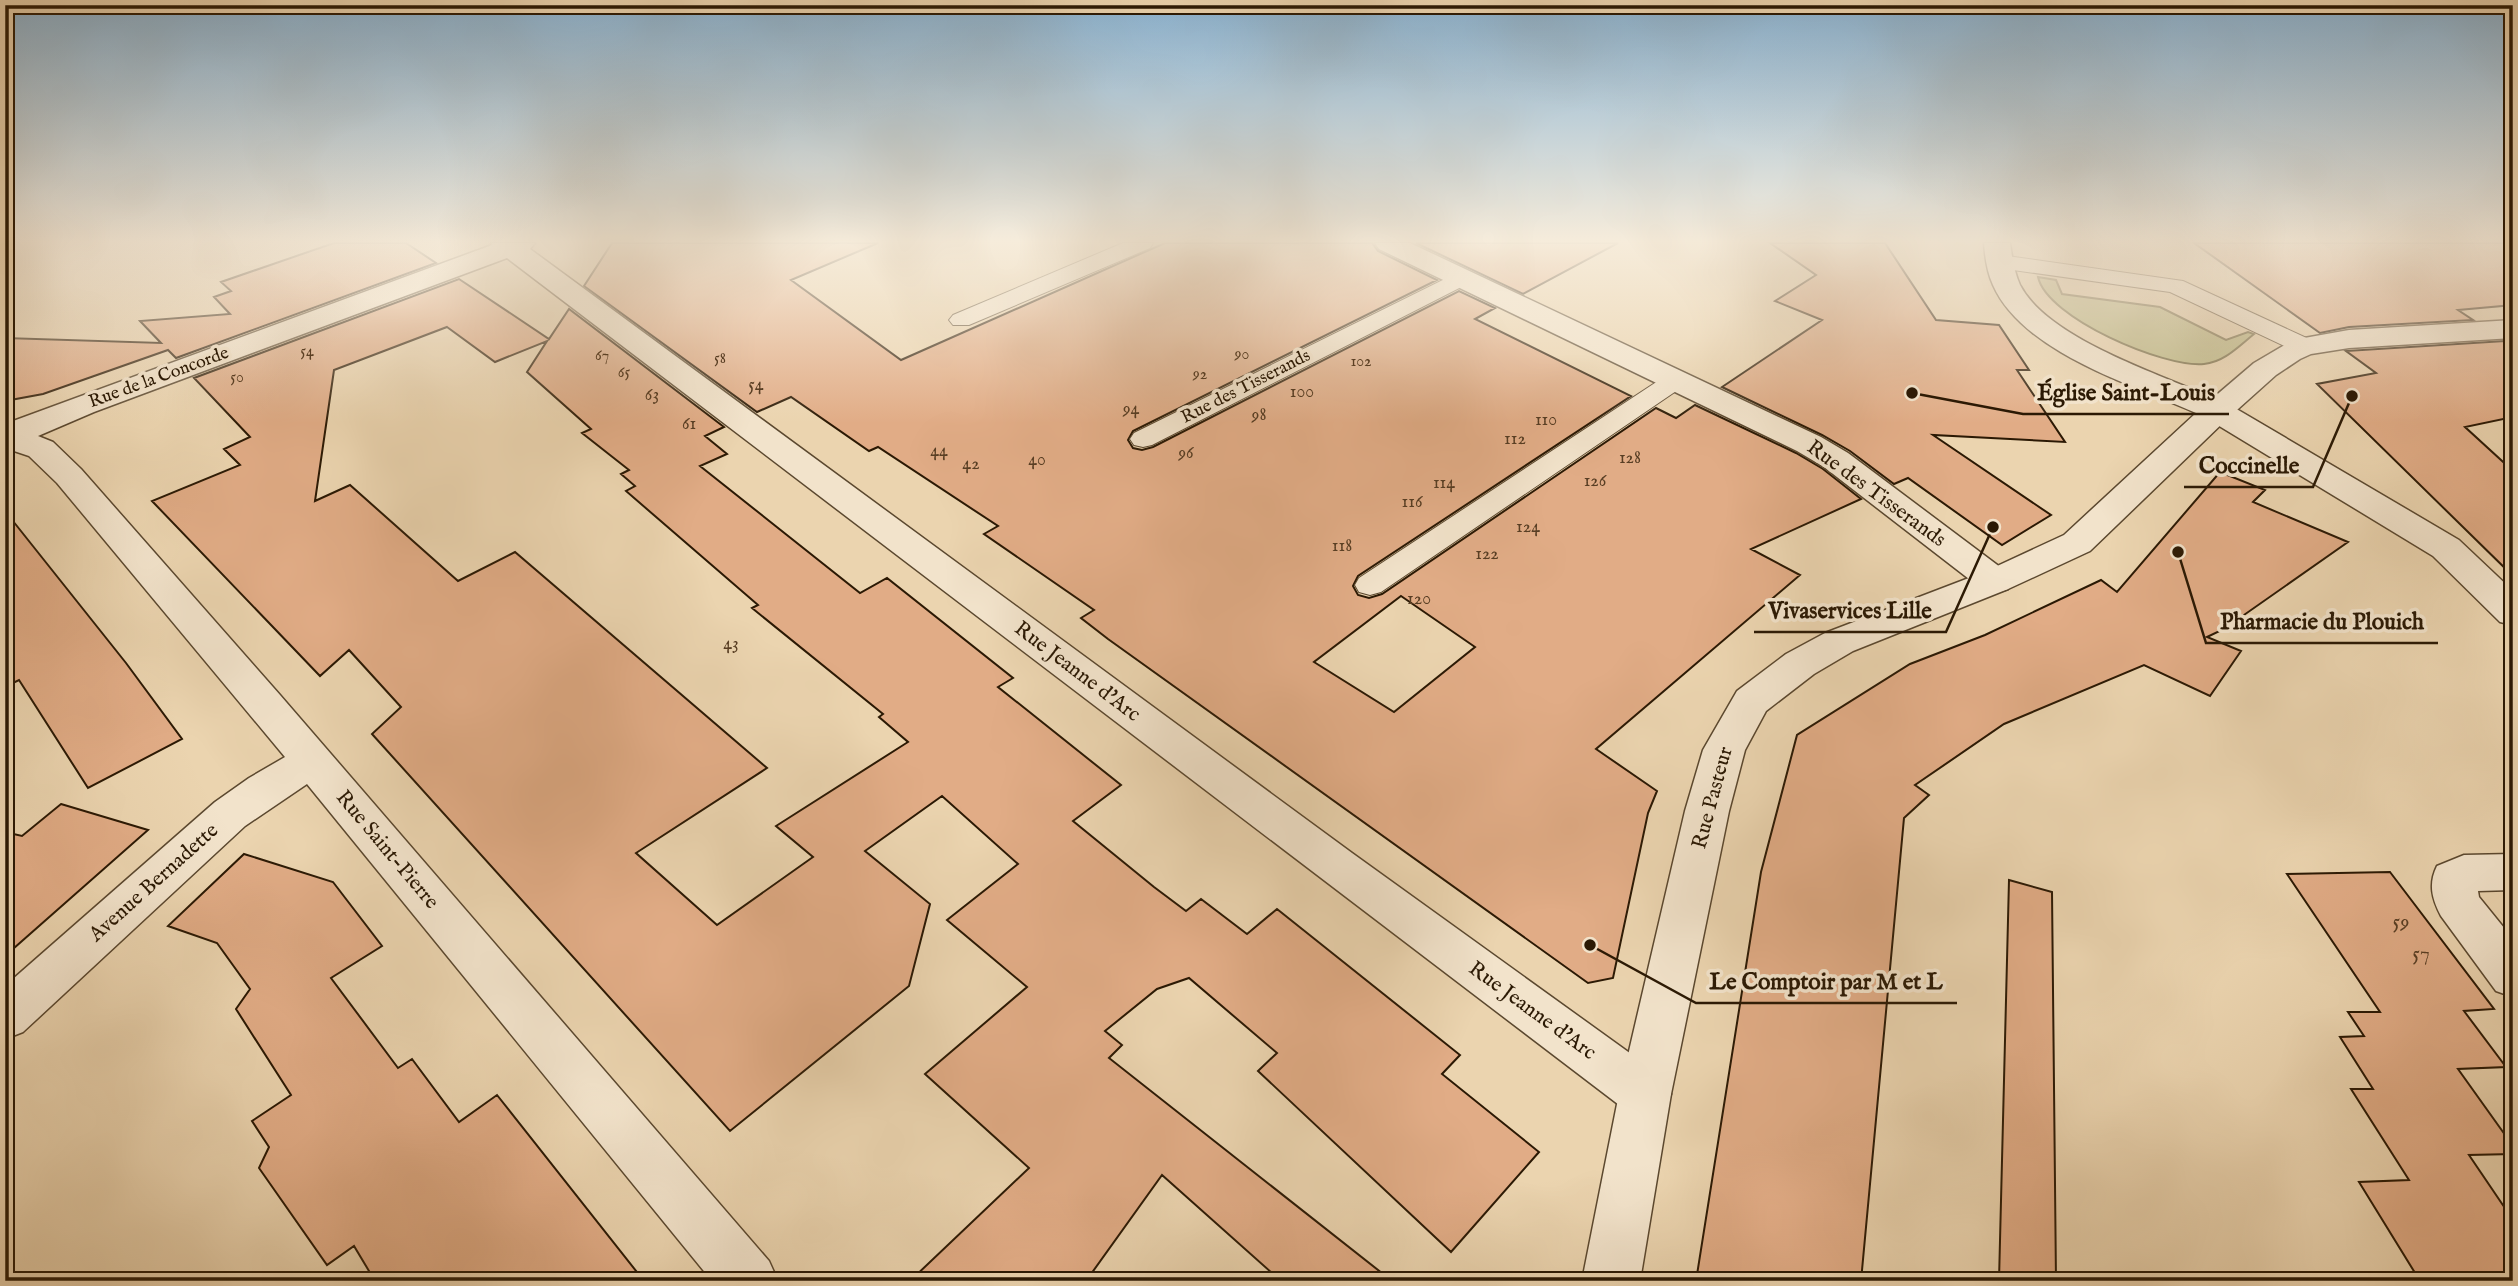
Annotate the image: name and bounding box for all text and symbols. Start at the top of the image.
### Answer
street label: Rue de la Concorde [86,342,232,414]
house number: 54 [300,342,314,362]
street label: Rue des Tisserands [1178,345,1314,429]
house number: 90 [1234,345,1250,365]
house number: 67 [595,346,609,366]
house number: 58 [714,349,726,369]
house number: 102 [1350,352,1372,372]
house number: 65 [618,363,630,383]
house number: 92 [1192,365,1207,385]
house number: 50 [230,368,244,388]
callout: Église Saint-Louis [2023,370,2229,414]
house number: 54 [748,374,764,397]
text: Église Saint-Louis [2037,378,2215,408]
house number: 100 [1290,381,1314,404]
house number: 63 [645,384,659,407]
house number: 94 [1122,398,1139,421]
house number: 98 [1251,404,1266,427]
house number: 110 [1535,409,1557,432]
house number: 61 [682,413,696,436]
house number: 112 [1504,428,1526,451]
street label: Rue des Tisserands [1801,434,1951,554]
house number: 44 [930,440,948,463]
house number: 96 [1177,442,1194,465]
callout: Coccinelle [2184,443,2313,487]
house number: 128 [1619,447,1641,470]
house number: 40 [1028,449,1046,472]
text: Coccinelle [2199,452,2300,481]
house number: 42 [962,453,980,476]
house number: 126 [1584,470,1607,493]
house number: 114 [1433,472,1455,495]
house number: 116 [1401,491,1423,514]
house number: 124 [1516,516,1540,539]
house number: 118 [1332,535,1352,558]
house number: 122 [1475,543,1499,566]
house number: 120 [1407,588,1431,611]
callout: Vivaservices Lille [1754,588,1946,632]
text: Vivaservices Lille [1767,597,1932,626]
callout: Pharmacie du Plouich [2206,599,2438,643]
text: Pharmacie du Plouich [2220,608,2425,637]
street label: Rue Jeanne d'Arc [1008,616,1146,728]
house number: 43 [723,633,739,656]
street label: Rue Pasteur [1686,744,1740,852]
street label: Rue Saint-Pierre [329,785,445,915]
street label: Avenue Bernadette [83,817,225,949]
house number: 59 [2393,909,2409,936]
house number: 57 [2412,941,2430,968]
street label: Rue Jeanne d'Arc [1463,956,1601,1066]
callout: Le Comptoir par M et L [1696,959,1957,1003]
text: Le Comptoir par M et L [1709,968,1943,997]

